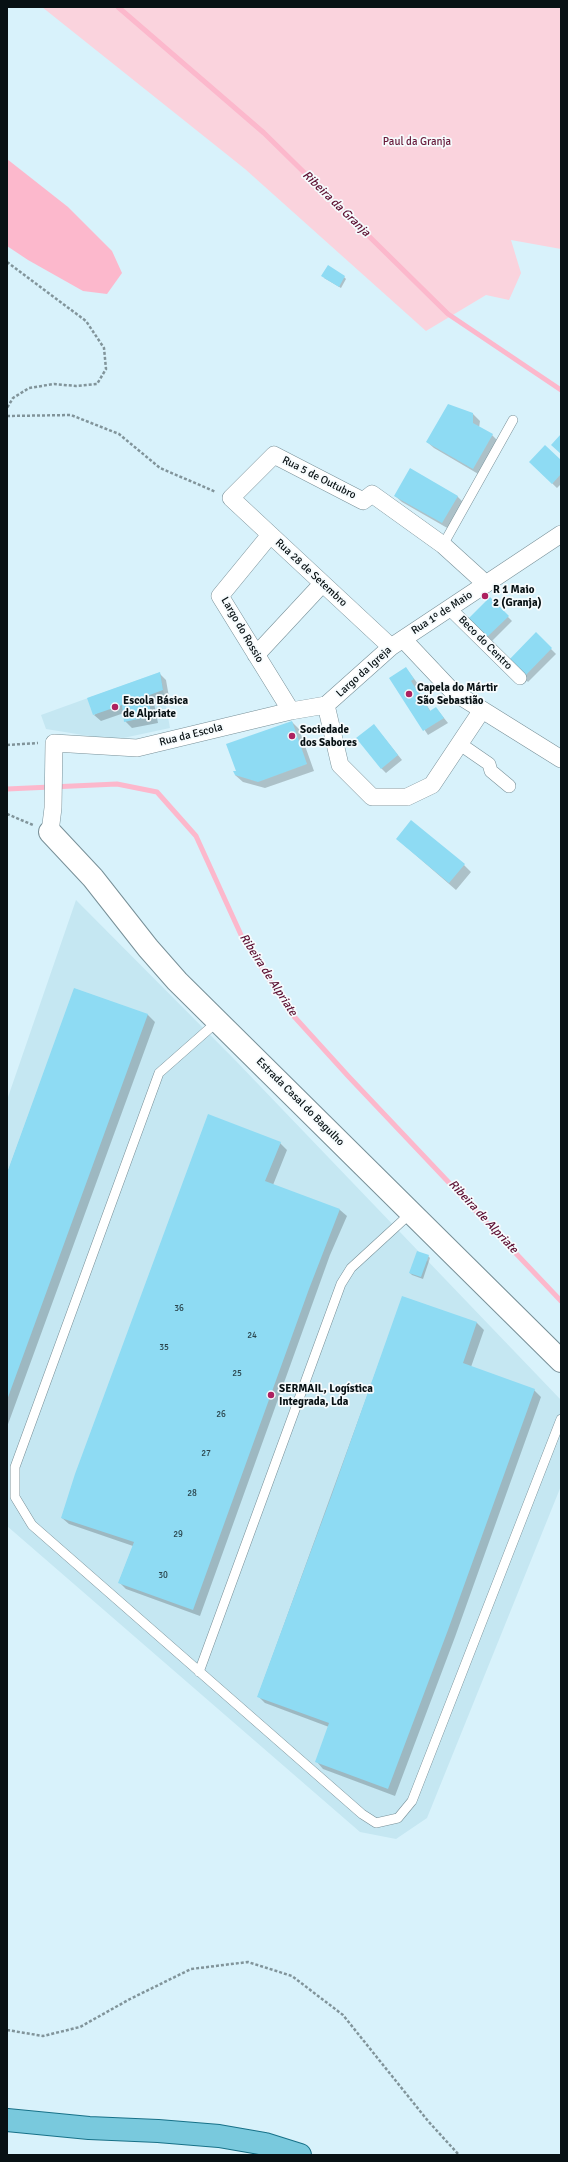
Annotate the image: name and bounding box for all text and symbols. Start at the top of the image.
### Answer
park label: Paul da Granja [383,135,451,149]
water label: Ribeira da Granja [299,168,373,240]
street label: Rua 5 de Outubro [280,454,358,502]
street label: Rua 28 de Setembro [272,536,350,610]
place label: R 1 Maio 2 (Granja) [493,583,542,609]
street label: Rua 1º de Maio [409,588,475,638]
marker: R 1 Maio 2 (Granja) [480,591,490,601]
street label: Largo do Rossio [218,595,266,665]
street label: Beco do Centro [455,613,515,673]
street label: Largo da Igreja [334,644,394,700]
place label: Capela do Mártir São Sebastião [417,681,498,707]
marker: Capela do Mártir São Sebastião [404,689,414,699]
place label: Escola Básica de Alpriate [123,694,188,720]
marker: Escola Básica de Alpriate [110,702,120,712]
street label: Rua da Escola [158,721,224,749]
place label: Sociedade dos Sabores [300,723,357,749]
marker: Sociedade dos Sabores [287,731,297,741]
water label: Ribeira de Alpriate [236,931,300,1019]
street label: Estrada Casal do Bagulho [253,1055,347,1149]
water label: Ribeira de Alpriate [445,1177,521,1257]
house number: 36 [174,1304,184,1314]
house number: 24 [247,1331,257,1341]
house number: 35 [159,1343,169,1353]
house number: 25 [232,1369,242,1379]
place label: SERMAIL, Logística Integrada, Lda [279,1382,373,1408]
marker: SERMAIL, Logística Integrada, Lda [266,1390,276,1400]
house number: 26 [216,1410,226,1420]
house number: 27 [201,1449,211,1459]
house number: 28 [187,1489,197,1499]
house number: 29 [173,1530,183,1540]
house number: 30 [158,1571,168,1581]

